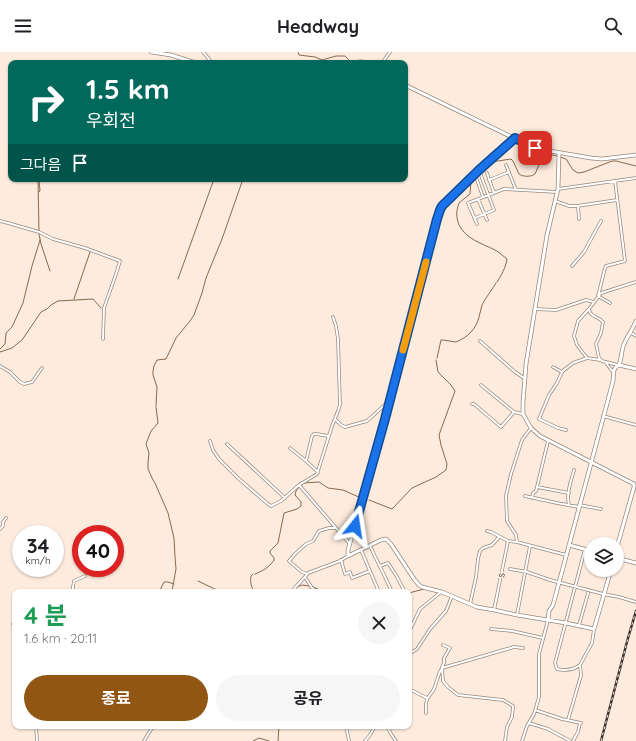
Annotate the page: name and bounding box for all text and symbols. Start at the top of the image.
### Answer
icon: menu [12,15,34,37]
text: Headway [277,15,359,38]
icon: search [602,15,624,37]
text: 1.5 km [86,71,170,106]
icon: right [20,76,72,128]
text: 우회전 [86,109,136,132]
pin [518,131,552,165]
icon: arrive [524,137,546,159]
icon: arrive [69,152,91,174]
text: 그다음 [20,155,61,174]
position arrow [334,505,376,547]
speed limit sign: 40 [72,525,124,577]
text: 34 [27,533,49,558]
map controls [584,537,624,577]
button: layers [584,537,624,577]
text: km/h [25,554,51,567]
street label: s [494,571,508,578]
text: 4 분 [24,600,67,630]
button: close [358,602,400,644]
text: 1.6 km · 20:11 [24,630,97,646]
button: 종료 [24,675,208,721]
button: 공유 [216,675,400,721]

